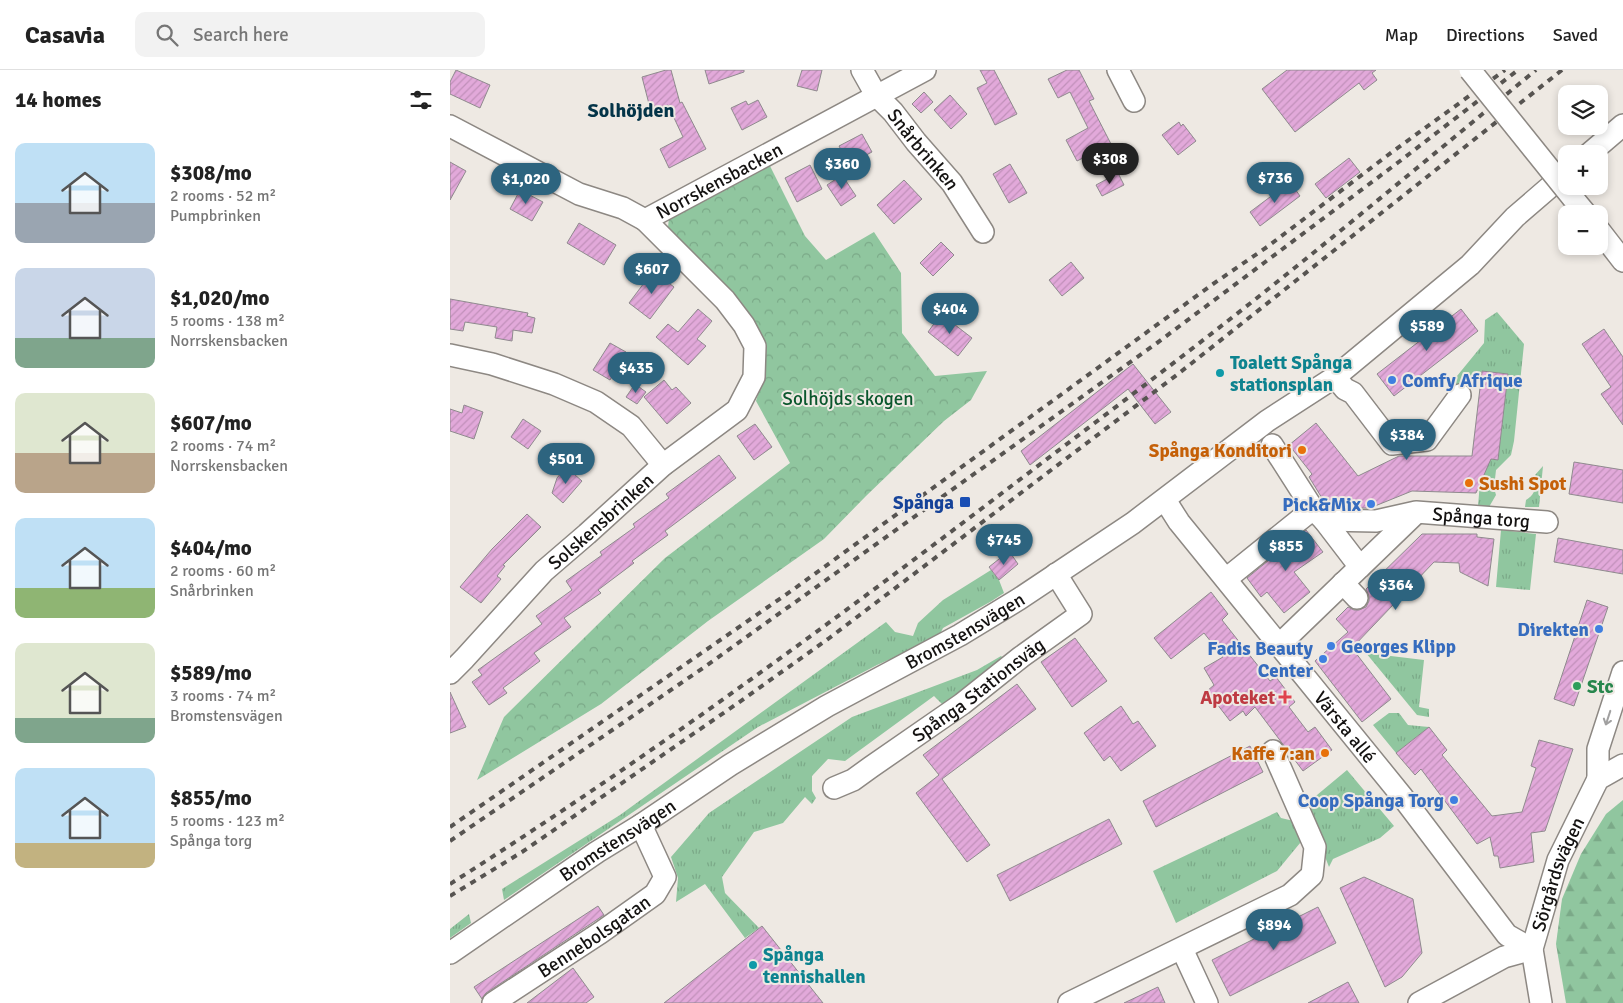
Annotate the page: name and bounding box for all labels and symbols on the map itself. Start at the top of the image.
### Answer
district label: Solhöjden [588,98,674,123]
street label: Snårbrinken [882,104,964,195]
street label: Norrskensbacken [652,138,787,225]
pin: $308 [1080,142,1140,185]
pin: $360 [812,148,872,190]
pin: $1,020 [485,162,567,205]
pin: $736 [1245,162,1305,204]
pin: $607 [622,252,682,295]
pin: $404 [920,292,980,335]
pin: $589 [1397,310,1457,352]
place label: Toalett Spånga stationsplan [1230,351,1352,397]
pin: $435 [606,352,666,394]
marker: Toalett Spånga stationsplan [1214,367,1226,379]
place label: Comfy Afrique [1402,369,1523,393]
marker: Comfy Afrique [1386,374,1398,386]
park label: Solhöjds skogen [782,387,914,411]
pin: $384 [1377,418,1437,461]
place label: Spånga Konditori [1149,439,1292,463]
pin: $501 [536,442,596,485]
marker: Spånga Konditori [1296,444,1308,456]
street label: Solskensbrinken [543,468,659,575]
place label: Sushi Spot [1479,472,1566,496]
marker: Sushi Spot [1463,477,1475,489]
place label: Spånga [893,491,954,515]
place label: Pick&Mix [1282,493,1362,517]
marker: Spånga [958,495,972,509]
marker: Pick&Mix [1365,498,1377,510]
street label: Spånga torg [1431,502,1531,534]
pin: $745 [974,524,1034,566]
pin: $855 [1256,530,1316,572]
pin: $364 [1366,568,1426,611]
street label: Bromstensvägen [901,587,1029,675]
place label: Direkten [1517,618,1589,642]
marker: Direkten [1593,623,1605,635]
street label: Spånga Stationsväg [908,633,1050,748]
place label: Georges Klipp [1341,635,1456,659]
place label: Fadis Beauty Center [1207,637,1314,683]
marker: Georges Klipp [1325,640,1337,652]
marker: Fadis Beauty Center [1317,653,1329,665]
place label: Stc [1587,675,1614,699]
marker: Stc [1571,680,1583,692]
place label: Apoteket [1200,686,1275,710]
street label: Värsta allé [1308,687,1381,768]
marker: Apoteket [1279,691,1291,703]
one-way arrow [1603,710,1612,725]
place label: Kaffe 7:an [1231,742,1315,766]
marker: Kaffe 7:an [1319,747,1331,759]
place label: Coop Spånga Torg [1298,789,1444,813]
street label: Bromstensvägen [555,794,681,887]
marker: Coop Spånga Torg [1448,794,1460,806]
street label: Sörgårdsvägen [1527,813,1590,934]
street label: Bennebolsgatan [533,890,655,984]
pin: $894 [1244,908,1304,951]
place label: Spånga tennishallen [762,943,866,989]
marker: Spånga tennishallen [747,959,759,971]

